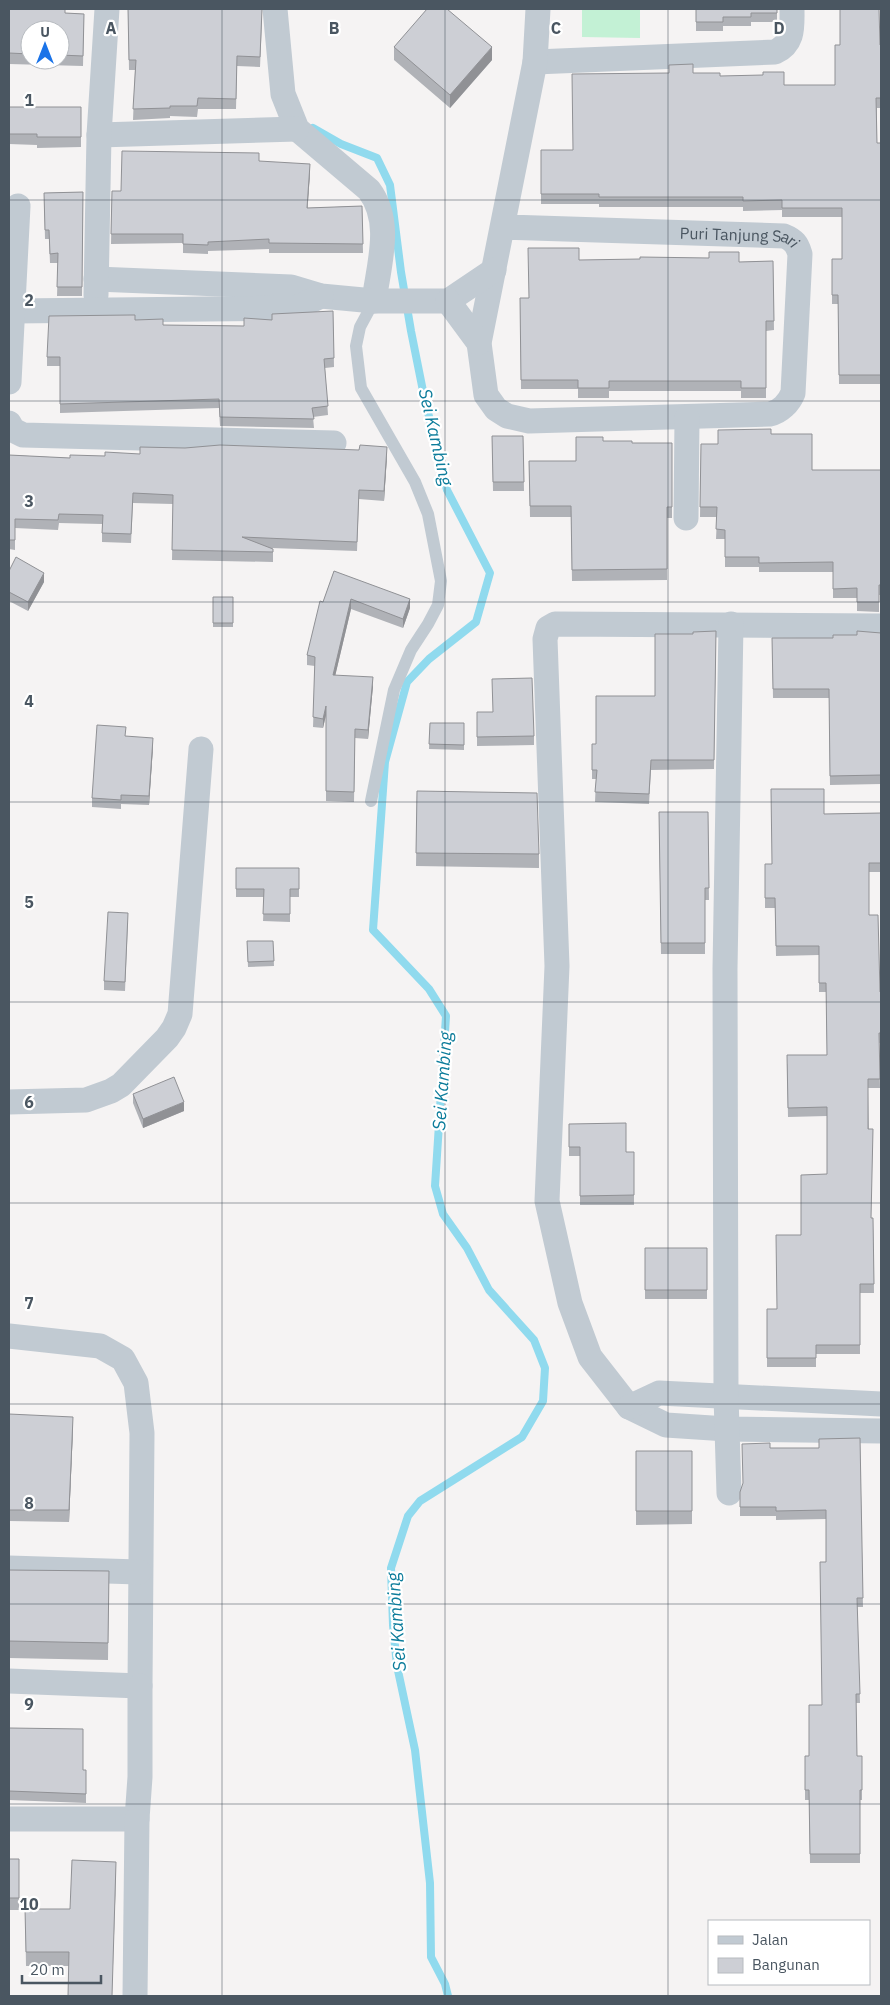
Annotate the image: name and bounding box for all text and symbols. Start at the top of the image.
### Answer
text: A [106,18,117,38]
text: B [329,18,340,38]
text: C [551,18,561,38]
text: D [773,18,785,38]
north arrow [20,20,70,70]
text: U [40,23,50,41]
text: 1 [24,90,34,110]
street label: Puri Tanjung Sari [679,223,805,251]
text: 2 [24,290,34,310]
water label: Sei Kambing [414,386,459,489]
text: 3 [24,491,34,511]
text: 4 [24,691,34,711]
text: 5 [24,892,34,912]
water label: Sei Kambing [427,1030,457,1131]
text: 6 [24,1092,34,1112]
text: 7 [24,1293,34,1313]
text: 8 [24,1493,34,1513]
water label: Sei Kambing [381,1571,411,1672]
text: 9 [24,1694,34,1714]
text: 10 [19,1894,39,1914]
legend [708,1920,870,1985]
text: Jalan [752,1930,788,1949]
scale bar [22,1952,101,1984]
text: Bangunan [752,1955,820,1974]
text: 20 m [30,1960,65,1979]

